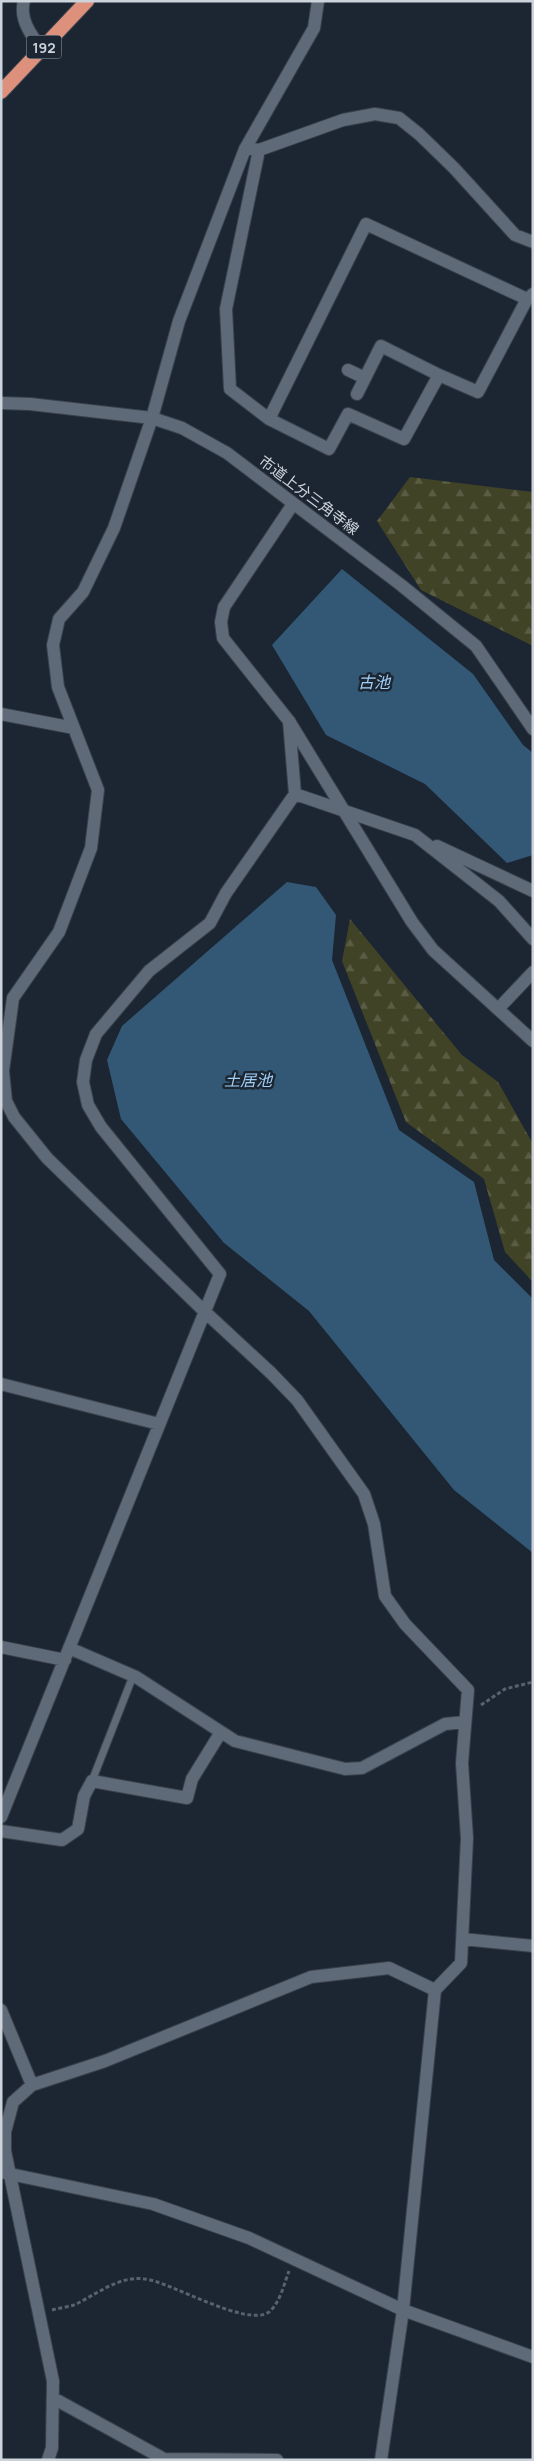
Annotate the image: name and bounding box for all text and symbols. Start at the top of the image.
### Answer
road number: 192 [27,36,62,58]
street label: 市道上分三角寺線 [255,451,363,539]
water label: 古池 [358,671,392,693]
water label: 土居池 [224,1069,274,1091]

